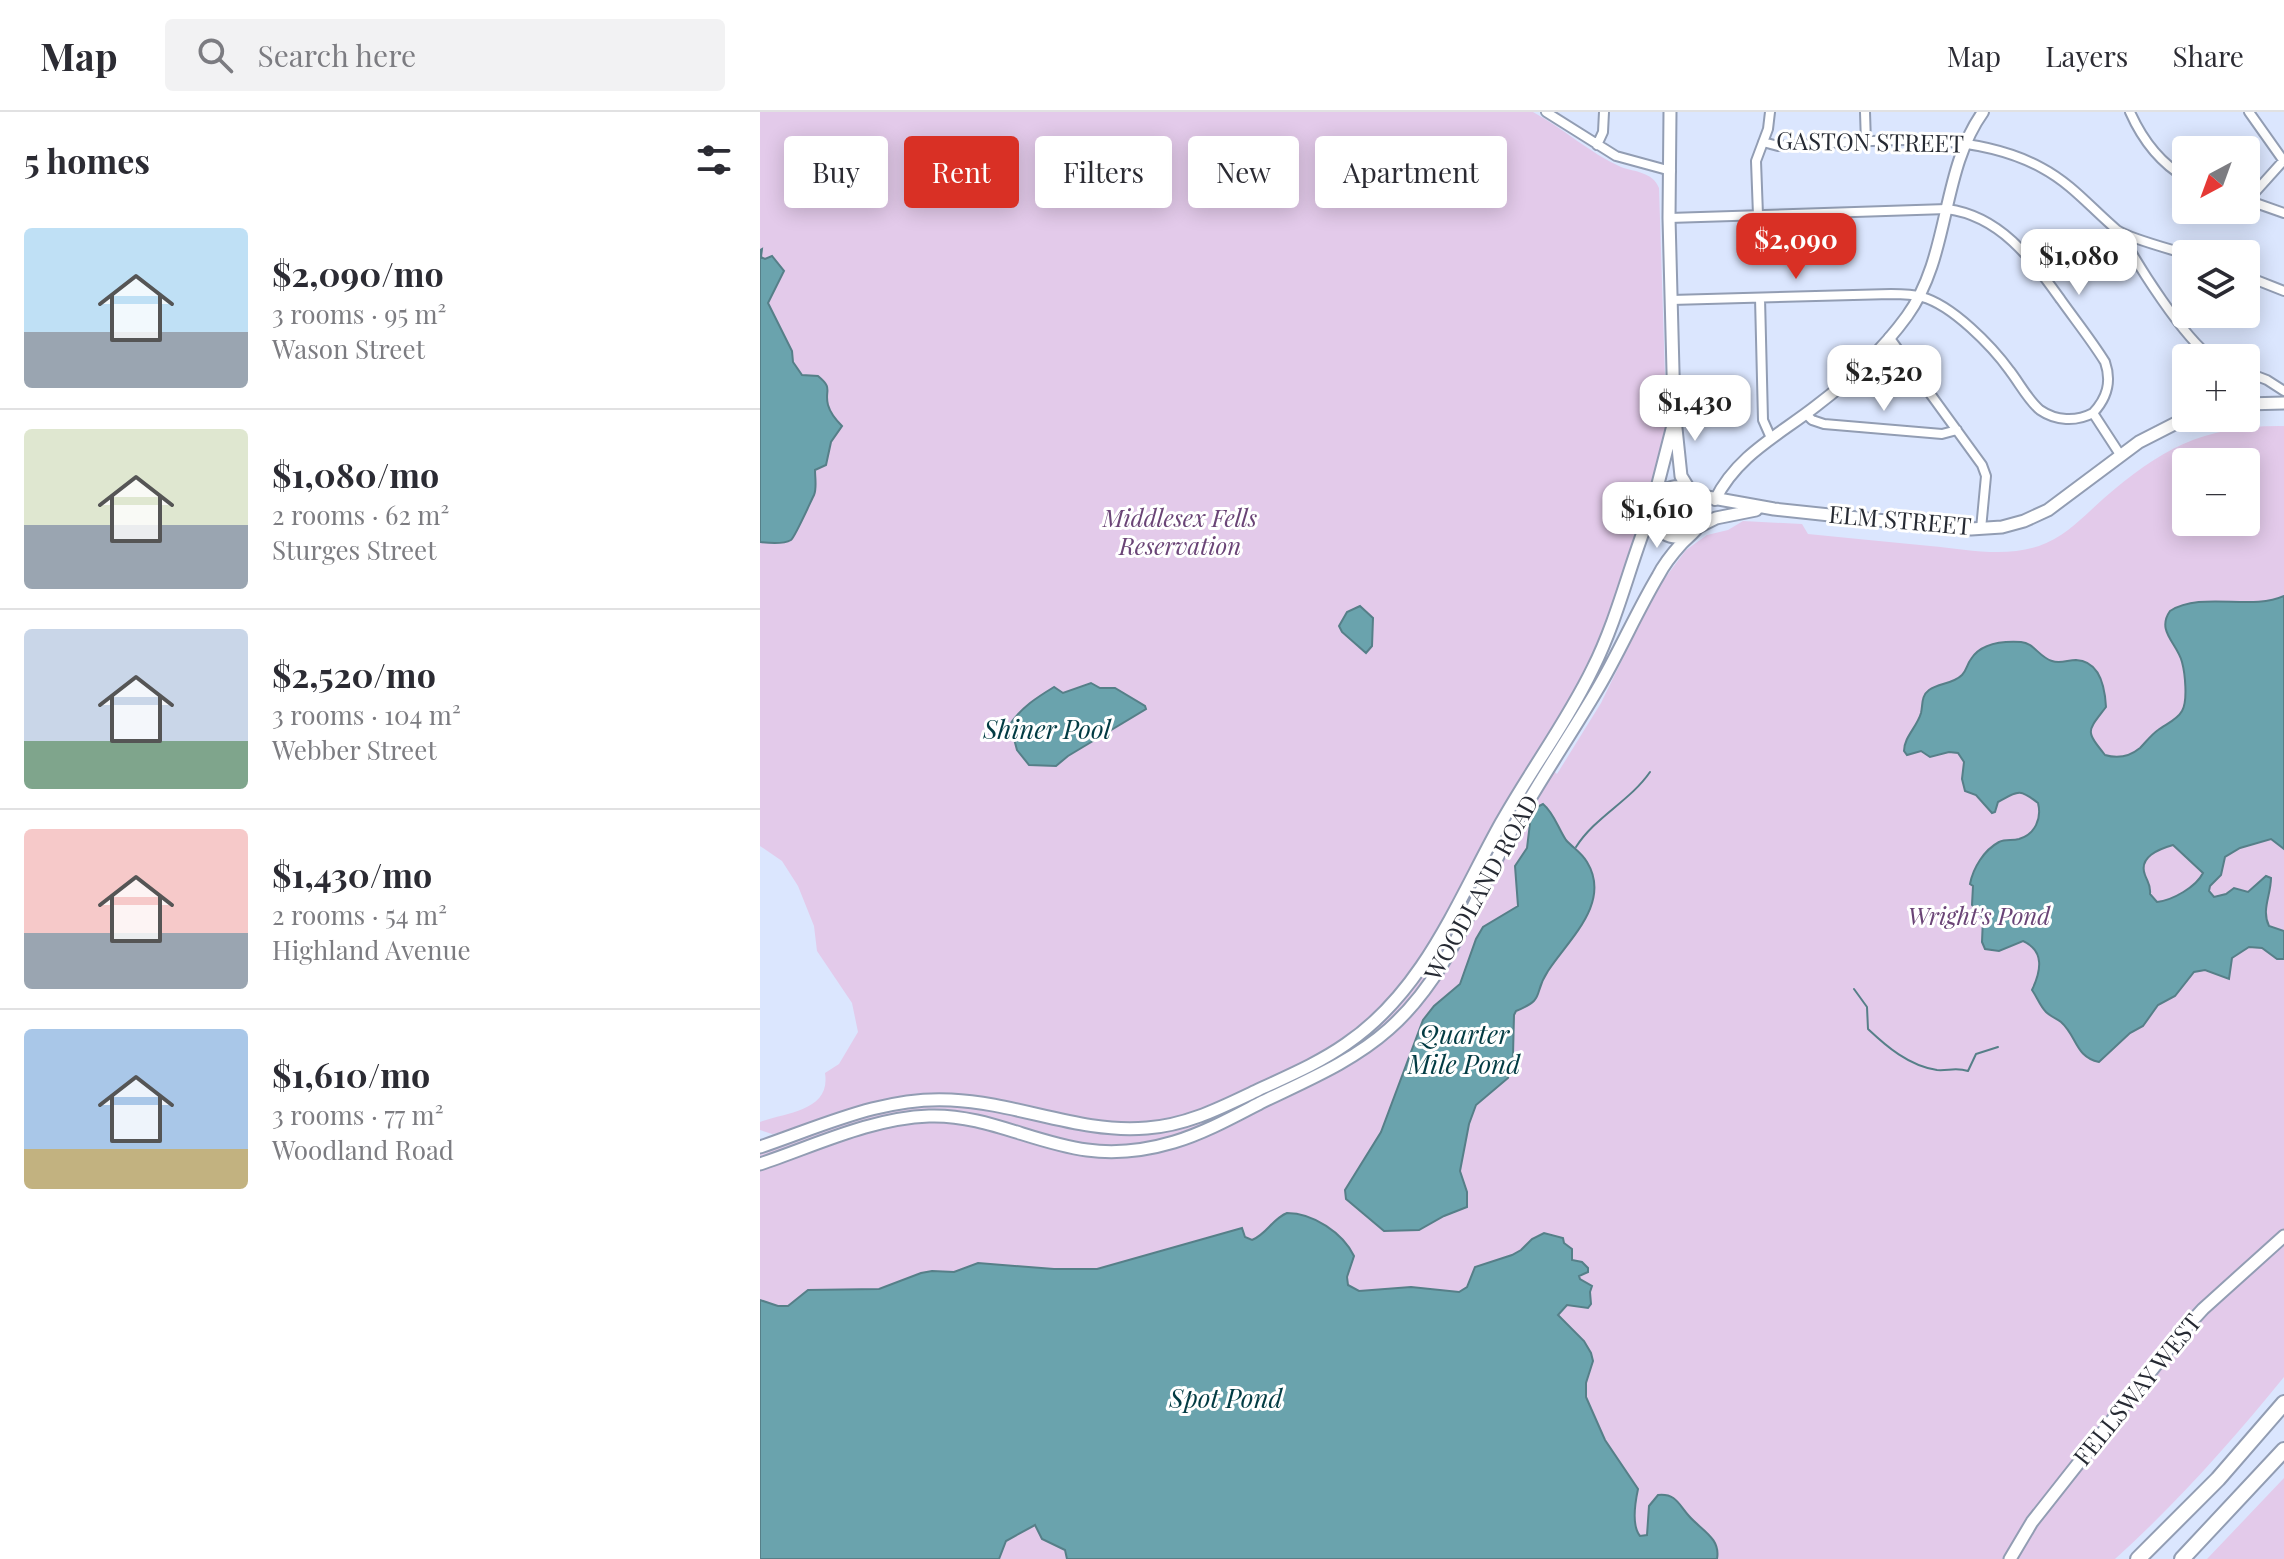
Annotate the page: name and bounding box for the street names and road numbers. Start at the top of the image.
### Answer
street label: GASTON STREET [1776,123,1964,159]
street label: ELM STREET [1827,497,1973,541]
street label: WOODLAND ROAD [1415,788,1545,987]
street label: FELLSWAY WEST [2065,1306,2208,1471]

